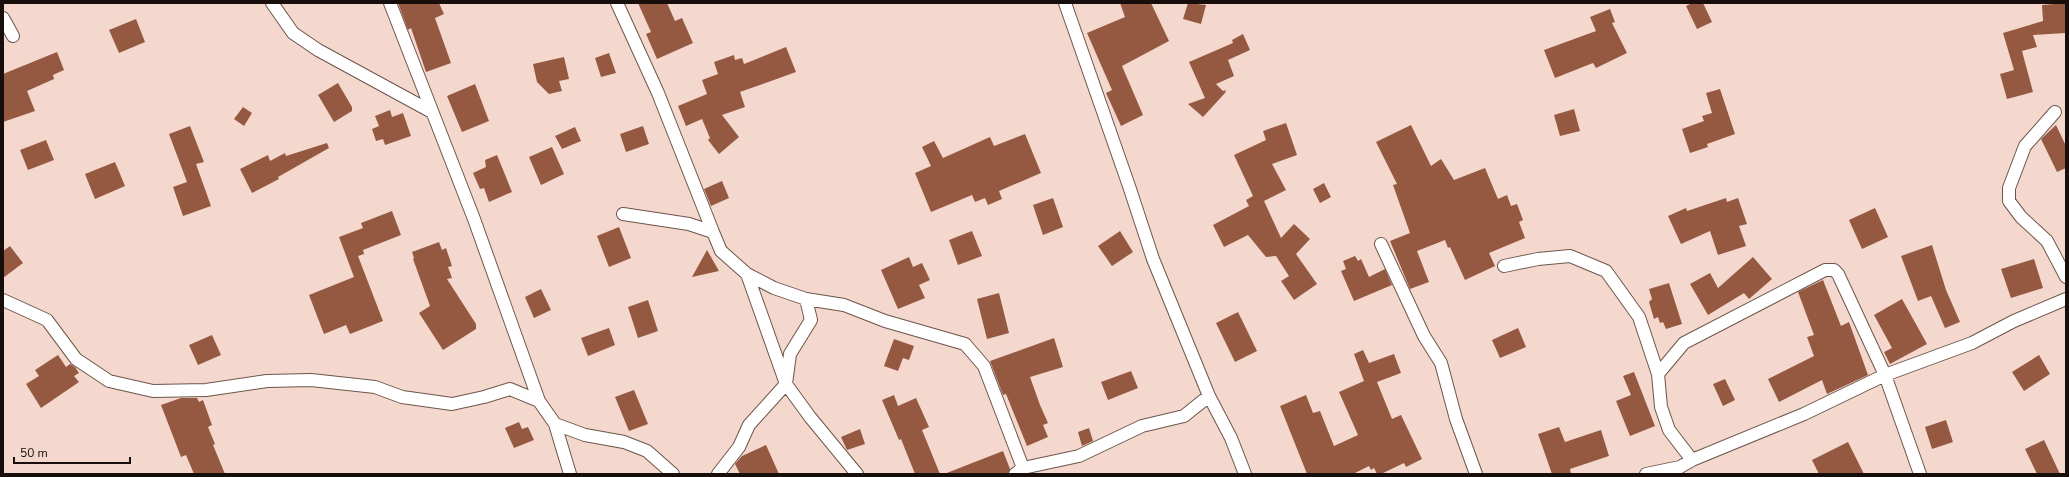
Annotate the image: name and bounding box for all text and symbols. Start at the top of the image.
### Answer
scale bar [14,439,130,465]
text: 50 m [20,445,48,461]

